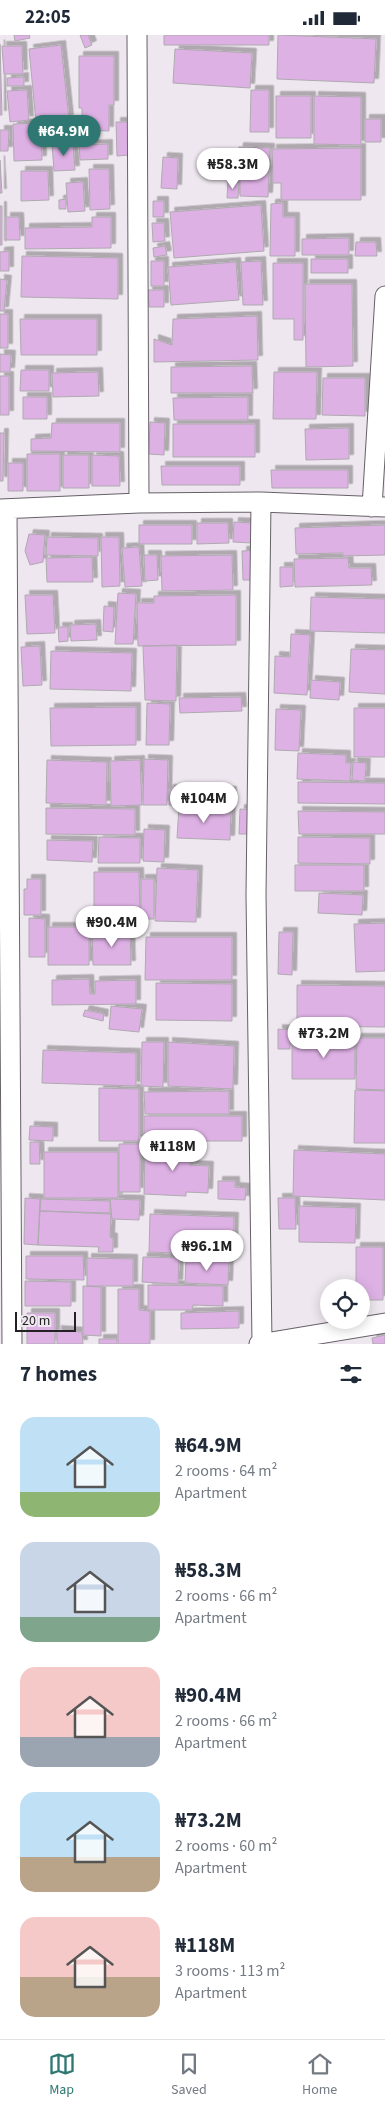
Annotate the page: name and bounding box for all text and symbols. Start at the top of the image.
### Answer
text: 22:05 [25,4,71,31]
pin: ₦64.9M [23,115,105,157]
text: ₦64.9M [39,120,89,142]
pin: ₦58.3M [192,147,274,190]
text: ₦58.3M [208,153,258,175]
pin: ₦104M [169,781,239,824]
text: ₦104M [181,787,227,809]
pin: ₦90.4M [71,905,153,948]
text: ₦90.4M [87,911,137,933]
pin: ₦73.2M [283,1017,365,1059]
text: ₦73.2M [299,1022,349,1044]
pin: ₦118M [138,1129,208,1172]
text: ₦118M [150,1135,196,1157]
pin: ₦96.1M [166,1229,248,1272]
text: ₦96.1M [182,1235,232,1257]
map controls [320,1279,370,1329]
button: locate [320,1279,370,1329]
scale bar [15,1309,76,1332]
text: 20 m [22,1311,50,1331]
text: 7 homes [20,1359,97,1389]
icon: filters [337,1360,365,1388]
text: ₦64.9M [175,1430,242,1460]
icon: home [60,1437,120,1497]
text: 2 rooms · 64 m² [175,1460,277,1482]
text: Apartment [175,1482,247,1504]
text: ₦58.3M [175,1555,242,1585]
icon: home [60,1562,120,1622]
text: 2 rooms · 66 m² [175,1585,277,1607]
text: Apartment [175,1607,247,1629]
text: ₦90.4M [175,1680,242,1710]
icon: home [60,1687,120,1747]
text: 2 rooms · 66 m² [175,1710,277,1732]
text: Apartment [175,1732,247,1754]
text: ₦73.2M [175,1805,242,1835]
icon: home [60,1812,120,1872]
text: 2 rooms · 60 m² [175,1835,277,1857]
text: Apartment [175,1857,247,1879]
text: ₦118M [175,1930,235,1960]
icon: home [60,1937,120,1997]
text: 3 rooms · 113 m² [175,1960,285,1982]
text: Apartment [175,1982,247,2004]
tab: Map [48,2050,76,2100]
tab: Saved [171,2050,207,2100]
tab: Home [302,2050,337,2100]

